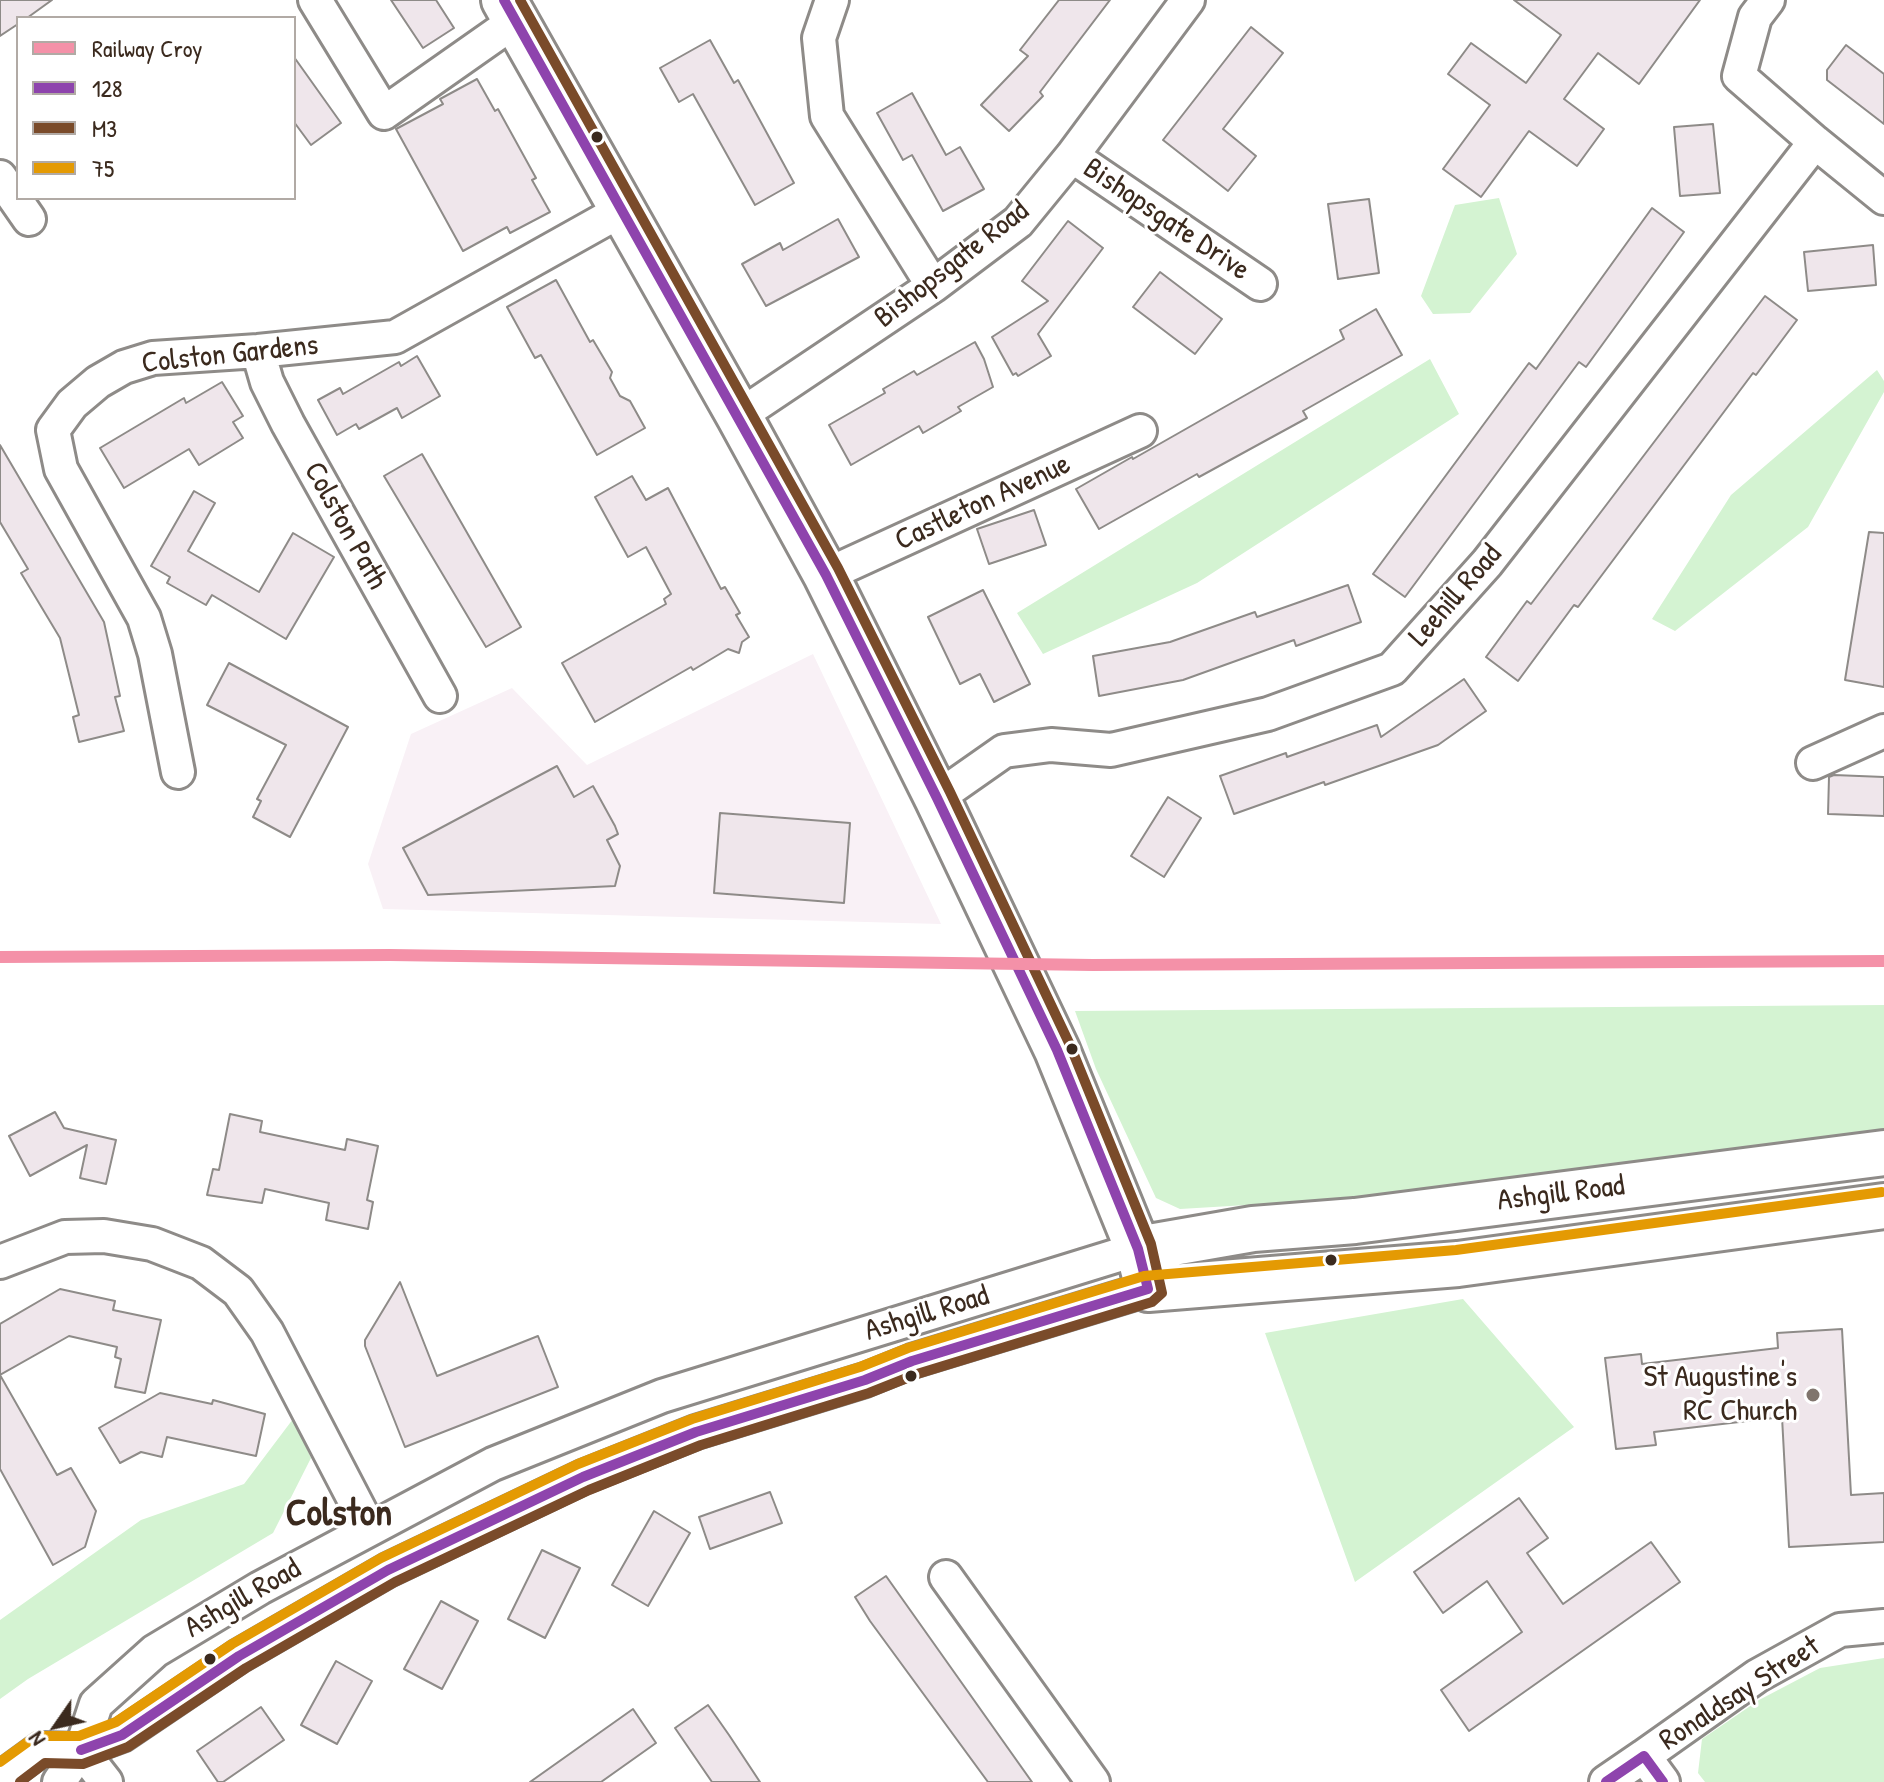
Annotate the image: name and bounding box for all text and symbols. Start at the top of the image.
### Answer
legend [16,16,296,200]
text: Railway Croy [92,32,202,64]
text: 128 [92,72,122,104]
text: M3 [92,112,117,144]
unlabelled marker [589,129,605,145]
street label: Bishopsgate Drive [1076,151,1256,289]
text: 75 [92,152,114,184]
street label: Bishopsgate Road [868,194,1036,336]
street label: Colston Gardens [140,328,320,382]
street label: Castleton Avenue [890,447,1076,559]
street label: Colston Path [295,456,395,596]
street label: Leehill Road [1402,538,1510,654]
unlabelled marker [1064,1041,1080,1057]
street label: Ashgill Road [1495,1168,1627,1220]
unlabelled marker [1323,1252,1339,1268]
street label: Ashgill Road [861,1278,993,1350]
place label: St Augustine's RC Church [1643,1360,1797,1430]
unlabelled marker [903,1368,919,1384]
marker: St Augustine's RC Church [1804,1386,1822,1404]
district label: Colston [286,1492,392,1538]
street label: Ashgill Road [179,1551,307,1647]
street label: Ronaldsay Street [1653,1629,1827,1759]
unlabelled marker [202,1651,218,1667]
north arrow [16,1686,96,1766]
text: N [20,1726,52,1753]

